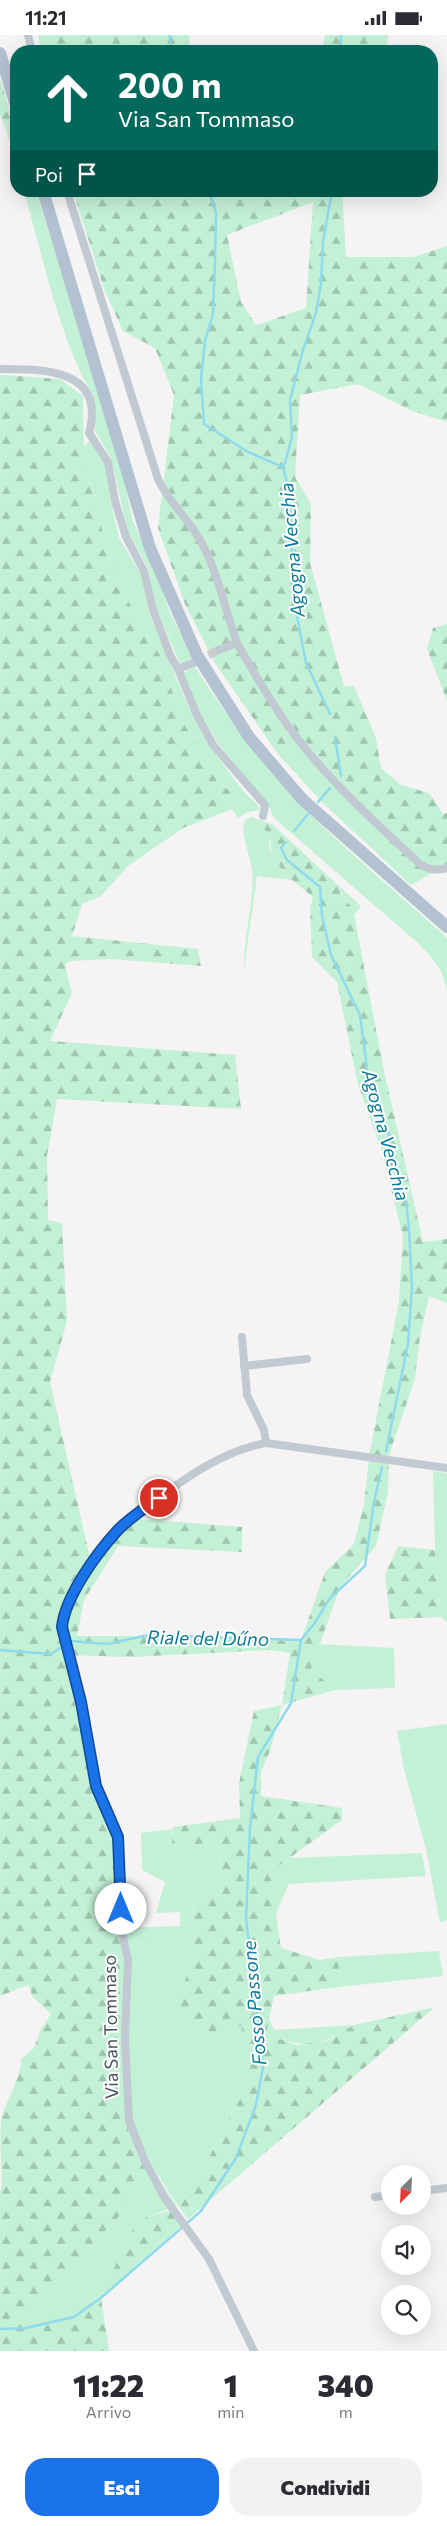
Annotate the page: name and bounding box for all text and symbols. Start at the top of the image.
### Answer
text: 11:21 [25,6,67,29]
text: 200 m [118,62,221,105]
icon: ahead [35,65,100,130]
text: Via San Tommaso [118,105,294,132]
icon: arrive [73,160,101,188]
text: Poi [35,163,63,186]
water label: Agogna Vecchia [274,482,309,619]
water label: Agogna Vecchia [358,1066,415,1203]
pin [138,1477,180,1519]
icon: arrive [145,1484,173,1512]
water label: Riale del Dűno [147,1625,269,1650]
position arrow [94,1882,146,1934]
water label: Fosso Passone [237,1940,270,2066]
street label: Via San Tommaso [98,1955,122,2099]
north arrow [381,2165,431,2215]
map controls [381,2165,431,2335]
button: sound [381,2225,431,2275]
button: search [381,2285,431,2335]
text: 11:22 [73,2366,144,2403]
text: 1 [224,2366,238,2403]
text: 340 [317,2366,374,2403]
text: Arrivo [86,2402,131,2421]
text: min [217,2402,244,2421]
text: m [339,2402,353,2421]
button: Esci [25,2458,219,2516]
button: Condividi [229,2458,422,2516]

